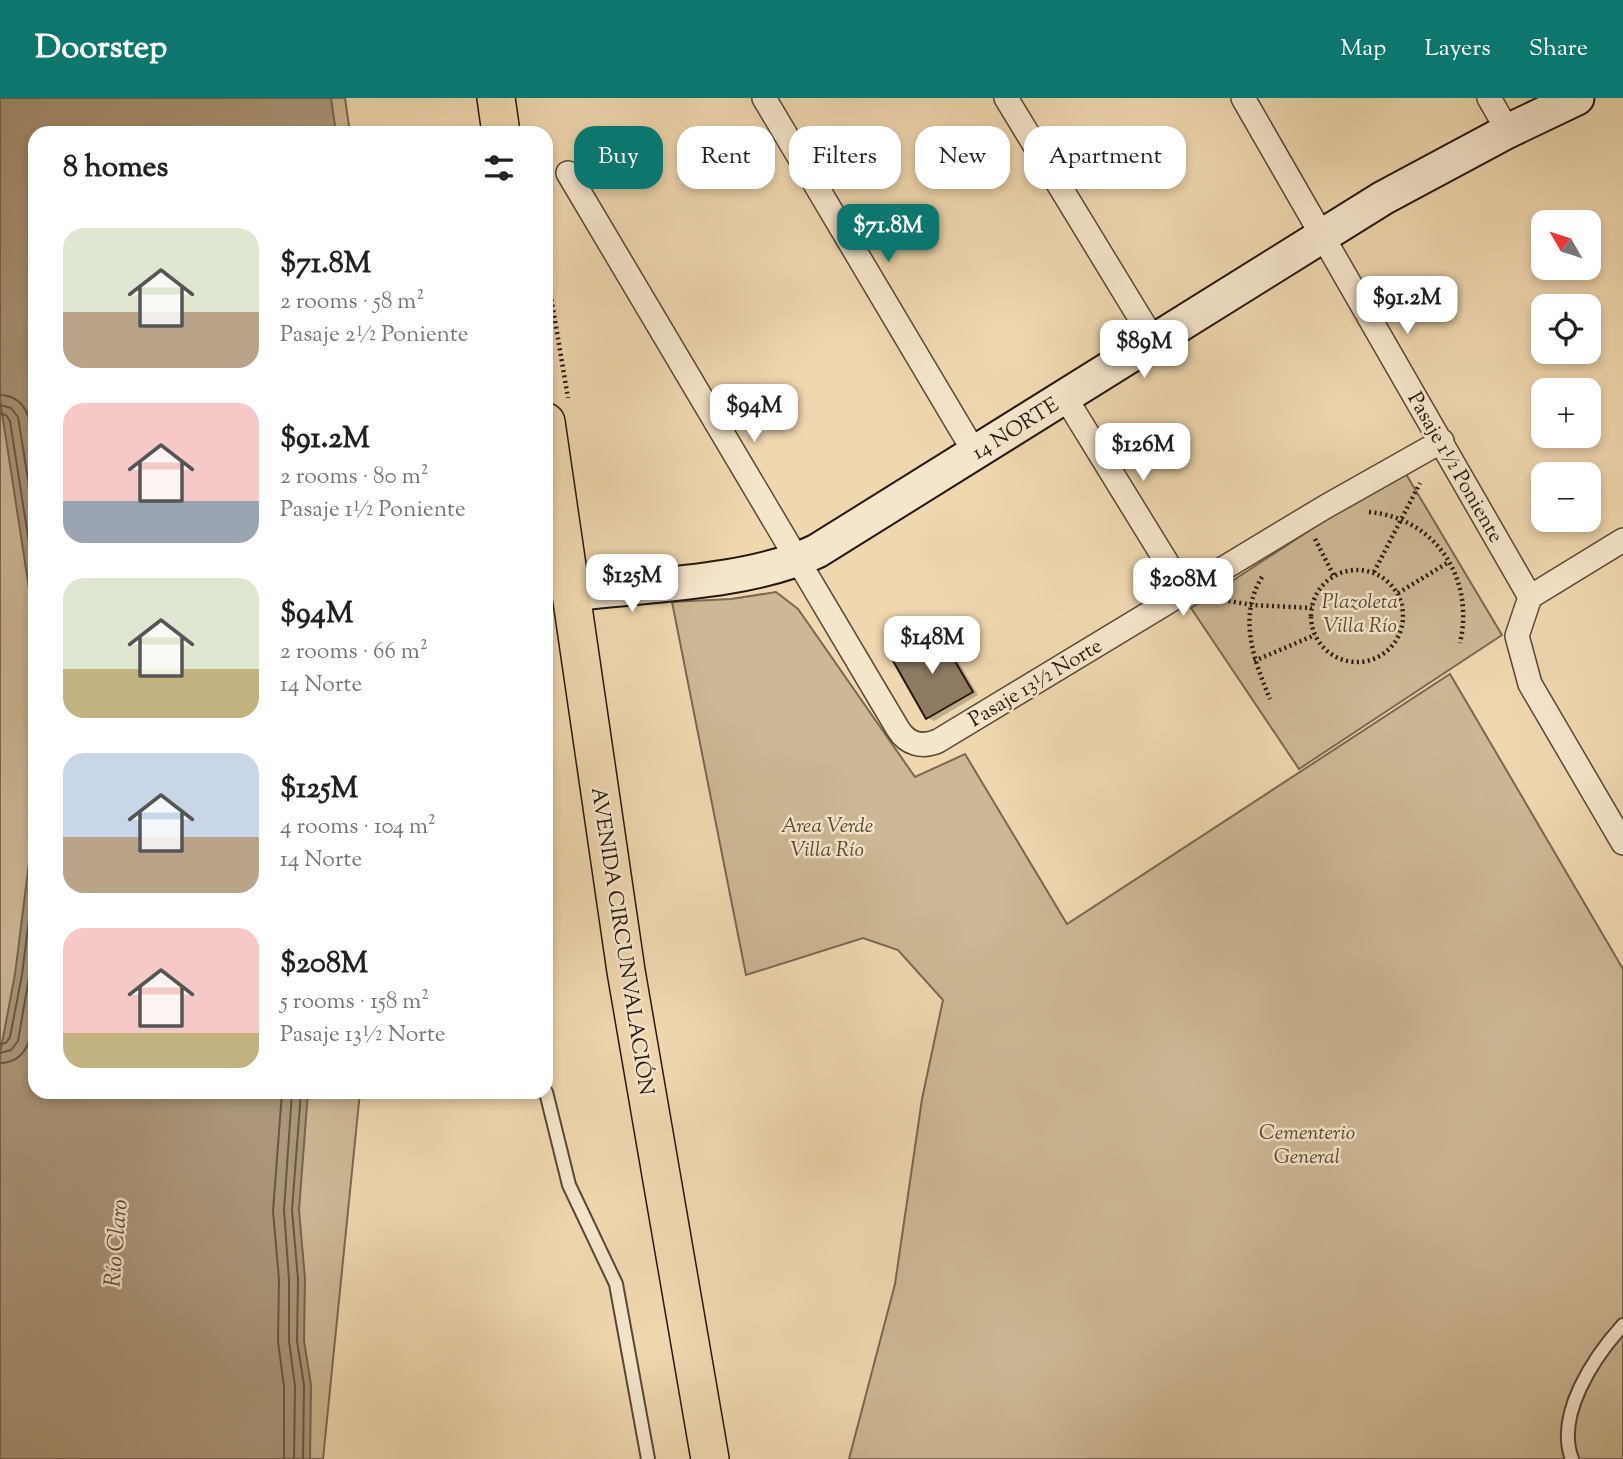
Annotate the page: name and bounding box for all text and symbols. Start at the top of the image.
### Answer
text: Doorstep [35,25,167,73]
text: Map [1340,32,1386,66]
text: Layers [1424,32,1491,66]
text: Share [1529,32,1588,66]
chip: Buy [574,126,663,189]
chip: Rent [677,126,775,189]
chip: Filters [789,126,901,189]
chip: New [915,126,1010,189]
chip: Apartment [1024,126,1186,189]
text: 8 homes [63,147,168,190]
icon: filters [480,149,518,187]
pin: $71.8M [831,204,945,264]
text: $71.8M [853,210,923,243]
north arrow [1531,210,1601,280]
map controls [1531,210,1601,532]
text: $71.8M [280,243,371,286]
icon: home [119,256,203,340]
pin: $91.2M [1350,276,1464,336]
text: $91.2M [1373,282,1441,315]
text: 2 rooms · 58 m² [280,286,424,319]
button: locate [1531,294,1601,364]
text: Pasaje 2½ Poniente [280,319,469,352]
pin: $89M [1103,320,1185,380]
text: $89M [1116,326,1172,359]
button: + [1531,378,1601,448]
pin: $94M [713,384,795,444]
street label: Pasaje 1½ Poniente [1399,387,1510,549]
text: $94M [726,390,782,423]
street label: 14 NORTE [967,391,1066,468]
text: $91.2M [280,418,370,461]
pin: $126M [1094,424,1192,483]
text: $126M [1111,429,1175,462]
icon: home [119,431,203,515]
text: 2 rooms · 80 m² [280,461,428,494]
button: − [1531,462,1601,532]
text: Pasaje 1½ Poniente [280,494,466,527]
pin: $125M [583,554,681,614]
pin: $208M [1134,559,1232,618]
text: $125M [602,560,662,593]
text: $208M [1149,564,1217,597]
park label: Plazoleta Villa Río [1322,588,1398,642]
text: $94M [280,593,353,636]
icon: home [119,606,203,690]
pin: $148M [883,616,981,676]
text: $148M [900,622,964,655]
street label: Pasaje 13½ Norte [964,632,1109,735]
text: 2 rooms · 66 m² [280,636,428,669]
text: 14 Norte [280,669,362,702]
text: $125M [280,768,358,811]
icon: home [119,781,203,865]
street label: AVENIDA CIRCUNVALACIÓN [582,785,660,1098]
text: 4 rooms · 104 m² [280,811,436,844]
park label: Area Verde Villa Río [781,812,873,866]
text: 14 Norte [280,844,362,877]
text: $208M [280,943,368,986]
icon: home [119,956,203,1040]
text: 5 rooms · 158 m² [280,986,429,1019]
text: Pasaje 13½ Norte [280,1019,446,1052]
park label: Cementerio General [1259,1119,1355,1173]
water label: Río Claro [97,1198,138,1288]

